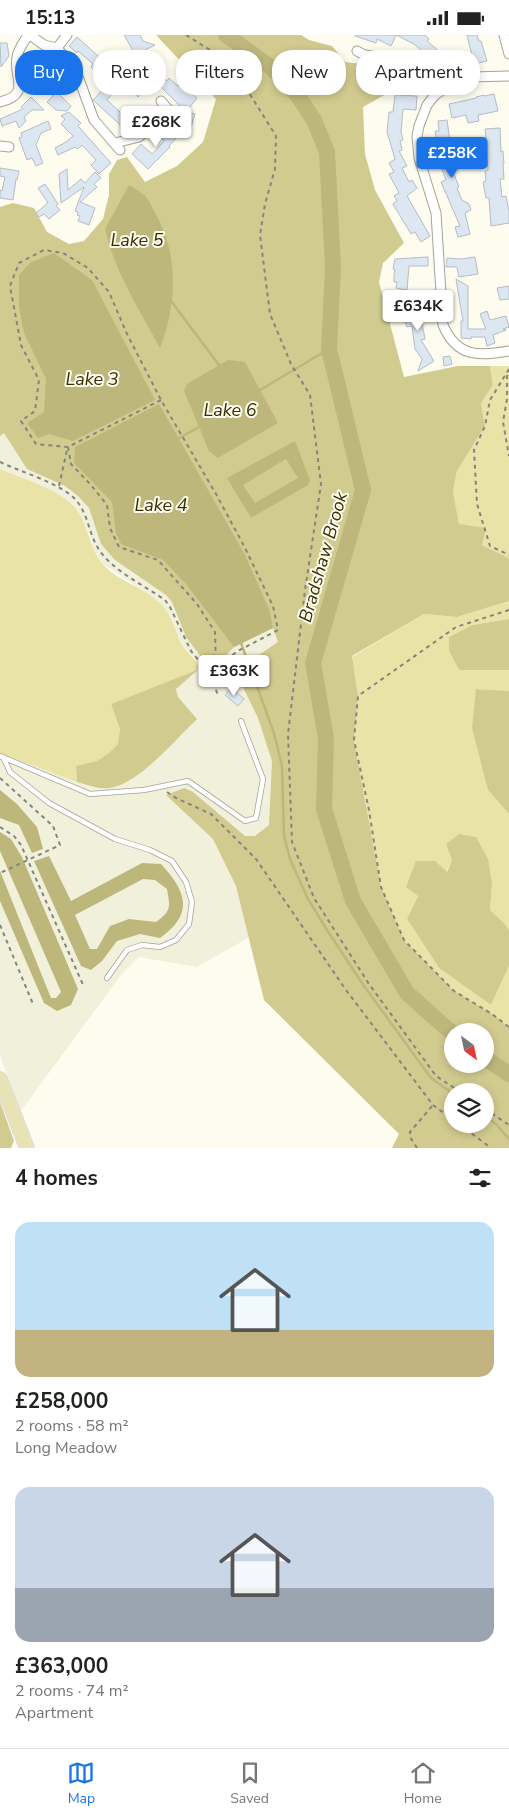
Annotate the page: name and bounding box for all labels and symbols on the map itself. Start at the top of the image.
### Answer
pin: £268K [121,105,191,148]
pin: £258K [417,137,487,179]
water label: Lake 5 [110,228,164,252]
pin: £634K [383,289,453,332]
water label: Lake 3 [65,367,119,391]
water label: Lake 6 [203,398,257,422]
water label: Bradshaw Brook [293,488,353,625]
water label: Lake 4 [134,493,188,517]
pin: £363K [199,655,269,697]
north arrow [444,1023,494,1073]

